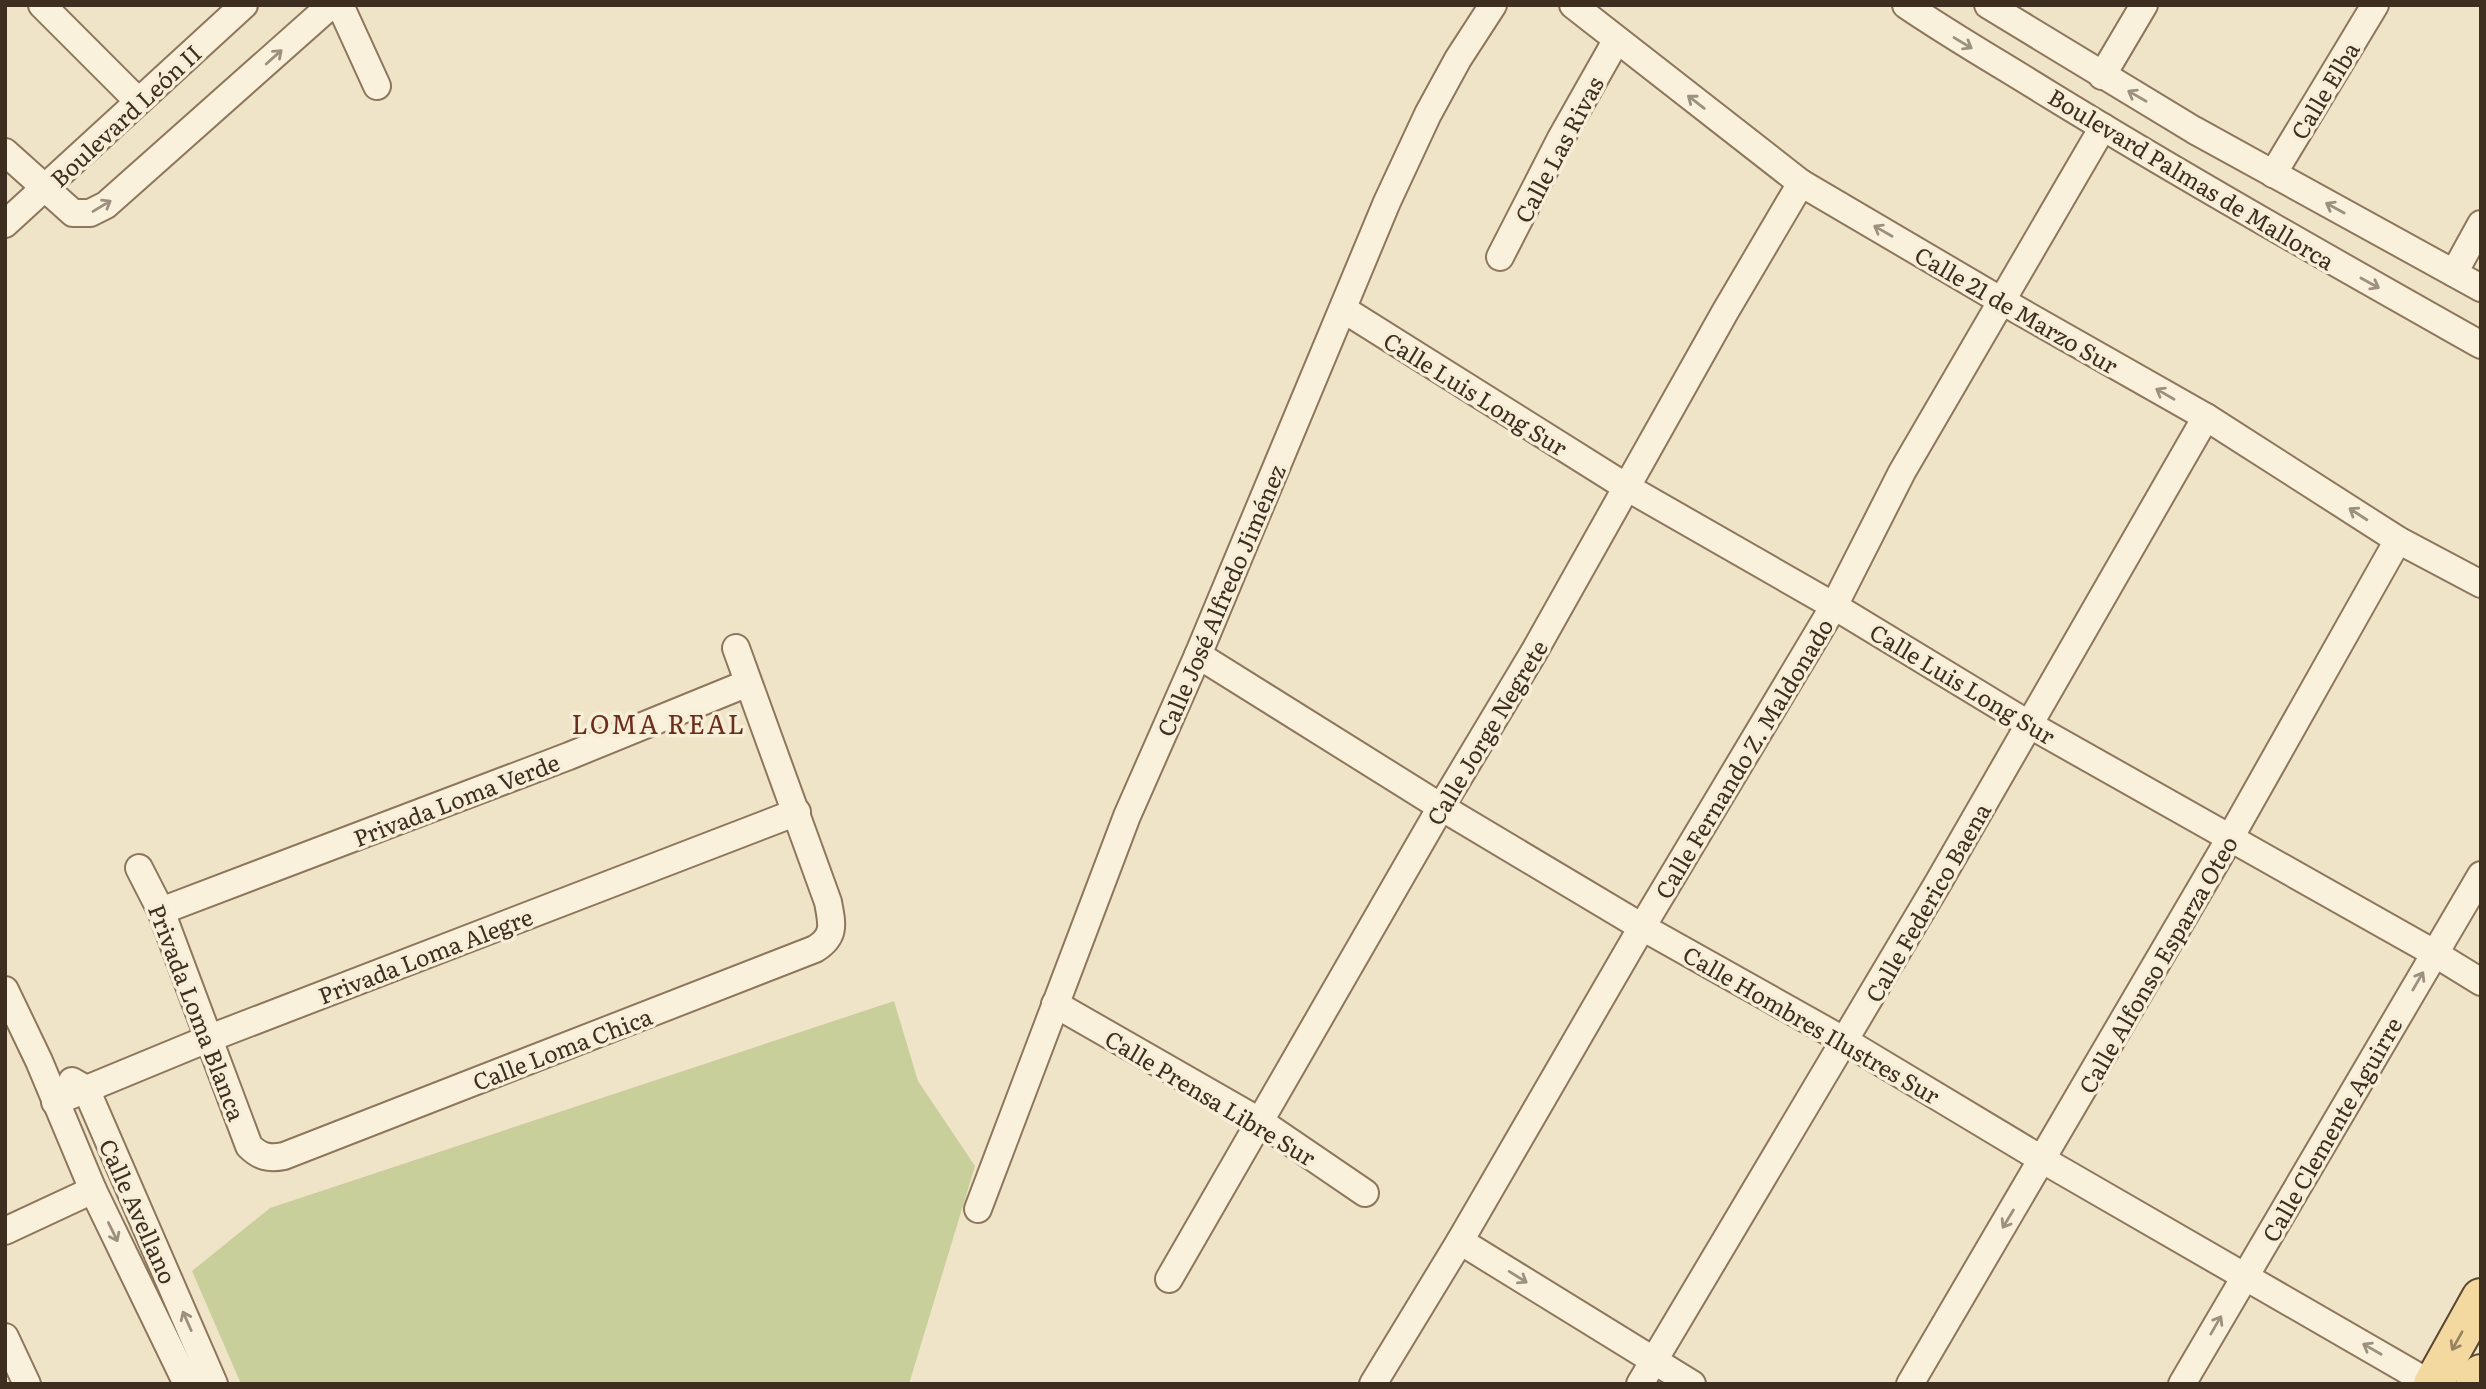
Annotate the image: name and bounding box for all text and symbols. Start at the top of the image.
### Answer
street label: Calle Elba [2281,34,2367,145]
street label: Boulevard León II [42,36,208,194]
one-way arrow [1953,36,1973,50]
one-way arrow [265,49,283,65]
street label: Calle Las Rivas [1505,70,1611,228]
street label: Boulevard Palmas de Mallorca [2042,79,2342,278]
one-way arrow [2127,89,2147,103]
one-way arrow [1687,95,1705,110]
one-way arrow [92,198,112,212]
one-way arrow [2325,201,2346,214]
one-way arrow [1873,224,1893,238]
street label: Calle 21 de Marzo Sur [1909,237,2125,381]
one-way arrow [2360,276,2380,290]
street label: Calle Luis Long Sur [1378,323,1575,463]
one-way arrow [2155,387,2175,401]
street label: Calle José Alfredo Jiménez [1147,459,1293,741]
one-way arrow [2348,507,2368,521]
street label: Calle Fernando Z. Maldonado [1646,611,1840,905]
street label: Calle Luis Long Sur [1864,614,2062,752]
street label: Calle Jorge Negrete [1417,633,1555,831]
district label: LOMA REAL [572,703,746,742]
street label: Privada Loma Verde [348,744,564,854]
street label: Calle Federico Baena [1856,795,1998,1008]
street label: Calle Alfonso Esparza Oteo [2069,829,2245,1099]
street label: Privada Loma Alegre [313,898,537,1012]
street label: Privada Loma Blanca [141,899,255,1126]
street label: Calle Hombres Ilustres Sur [1677,936,1947,1112]
one-way arrow [2411,971,2425,991]
street label: Calle Loma Chica [467,998,657,1098]
street label: Calle Clemente Aguirre [2253,1010,2409,1248]
street label: Calle Prensa Libre Sur [1099,1021,1323,1174]
street label: Calle Avellano [92,1133,186,1289]
one-way arrow [2001,1208,2015,1228]
one-way arrow [107,1221,120,1242]
one-way arrow [1508,1271,1528,1285]
one-way arrow [180,1311,193,1332]
one-way arrow [2210,1315,2224,1335]
one-way arrow [2450,1330,2463,1351]
one-way arrow [2363,1342,2383,1356]

